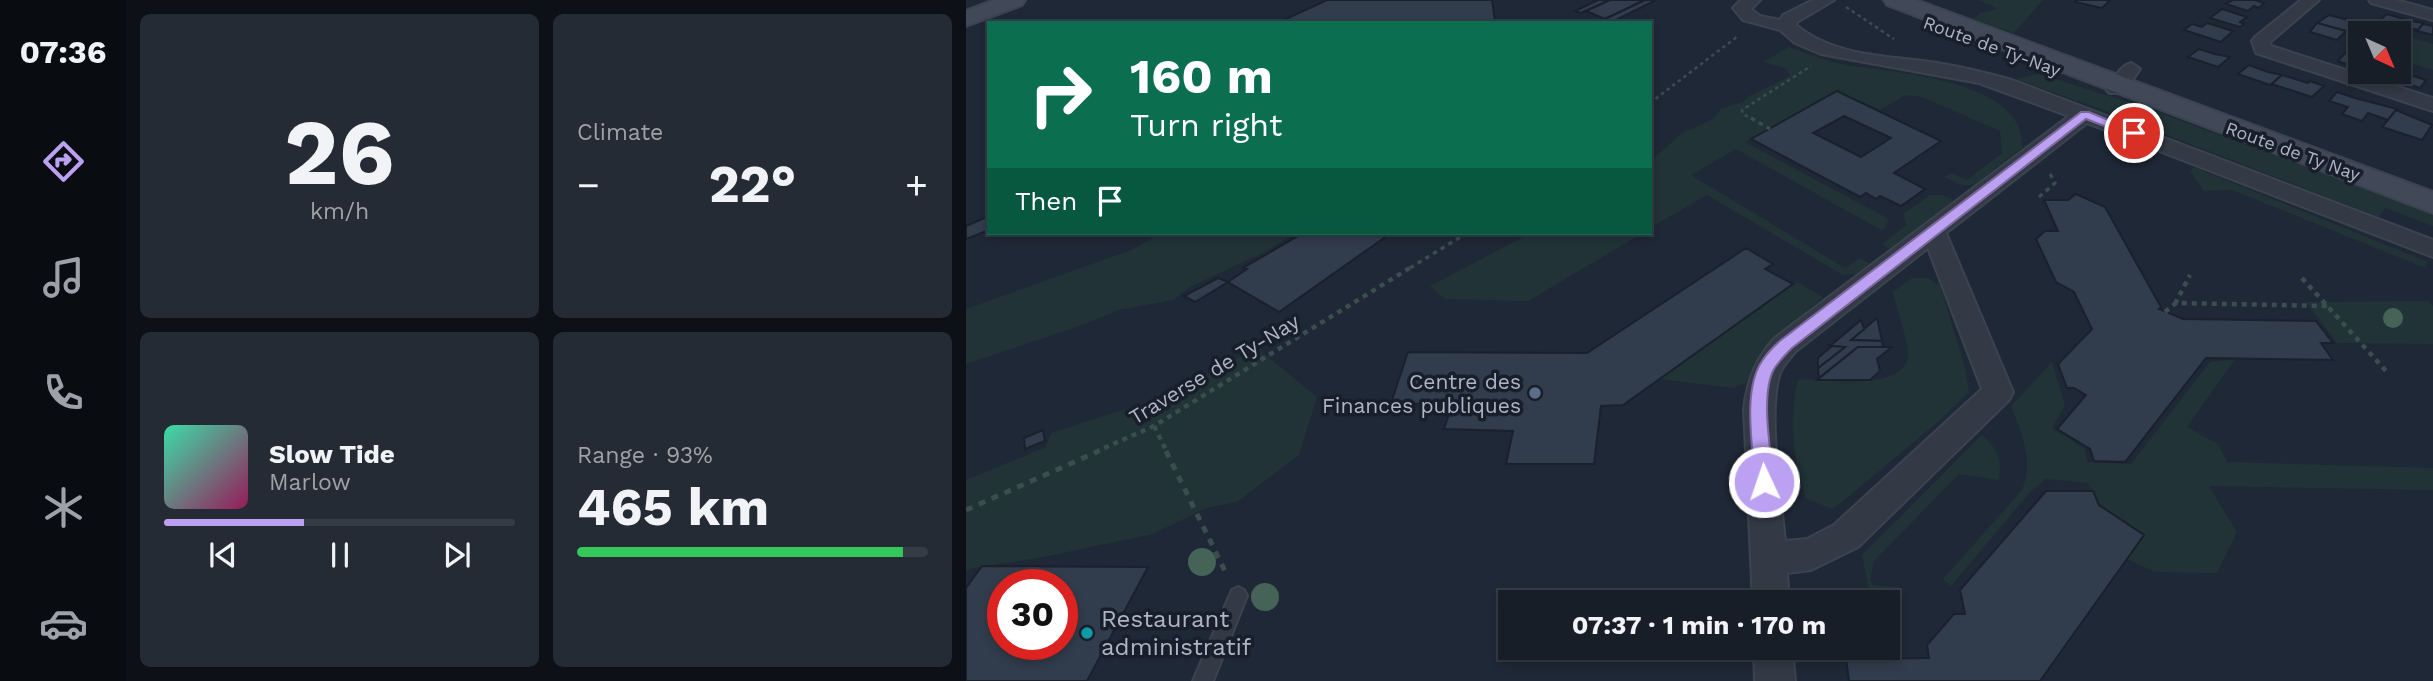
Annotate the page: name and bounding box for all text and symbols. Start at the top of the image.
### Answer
street label: Route de Ty-Nay [1921,11,2064,81]
north arrow [2348,21,2412,84]
map controls [2348,21,2411,84]
text: 07:36 [19,33,107,71]
text: 160 m [1130,47,1273,105]
icon: right [1015,49,1106,140]
text: 26 [284,99,395,206]
pin [2104,103,2164,163]
text: Turn right [1130,106,1282,144]
icon: arrive [2115,114,2153,152]
street label: Route de Ty Nay [2223,117,2364,185]
text: Climate [577,119,663,146]
icon: directions [39,137,88,186]
text: 22° [709,154,796,215]
text: − [577,163,600,207]
text: + [905,163,928,207]
icon: arrive [1091,182,1129,220]
text: Then [1015,186,1077,216]
text: km/h [310,198,369,225]
icon: music [39,253,88,302]
street label: Traverse de Ty-Nay [1124,308,1304,430]
icon: phone [39,368,88,417]
place label: Centre des Finances publiques [1322,369,1521,418]
marker: Centre des Finances publiques [1527,385,1543,401]
text: Slow Tide [269,439,395,469]
text: Range · 93% [577,442,713,469]
position arrow [1727,445,1801,519]
text: Marlow [269,469,351,496]
text: 465 km [577,477,769,538]
icon: climate [39,483,88,532]
icon: previous [204,536,242,574]
icon: pause [321,536,359,574]
icon: next [438,536,476,574]
speed limit sign: 30 [987,569,1078,660]
icon: car [39,599,88,648]
place label: Restaurant administratif [1101,605,1252,661]
text: 07:37 · 1 min · 170 m [1572,610,1826,640]
marker: Restaurant administratif [1079,625,1095,641]

